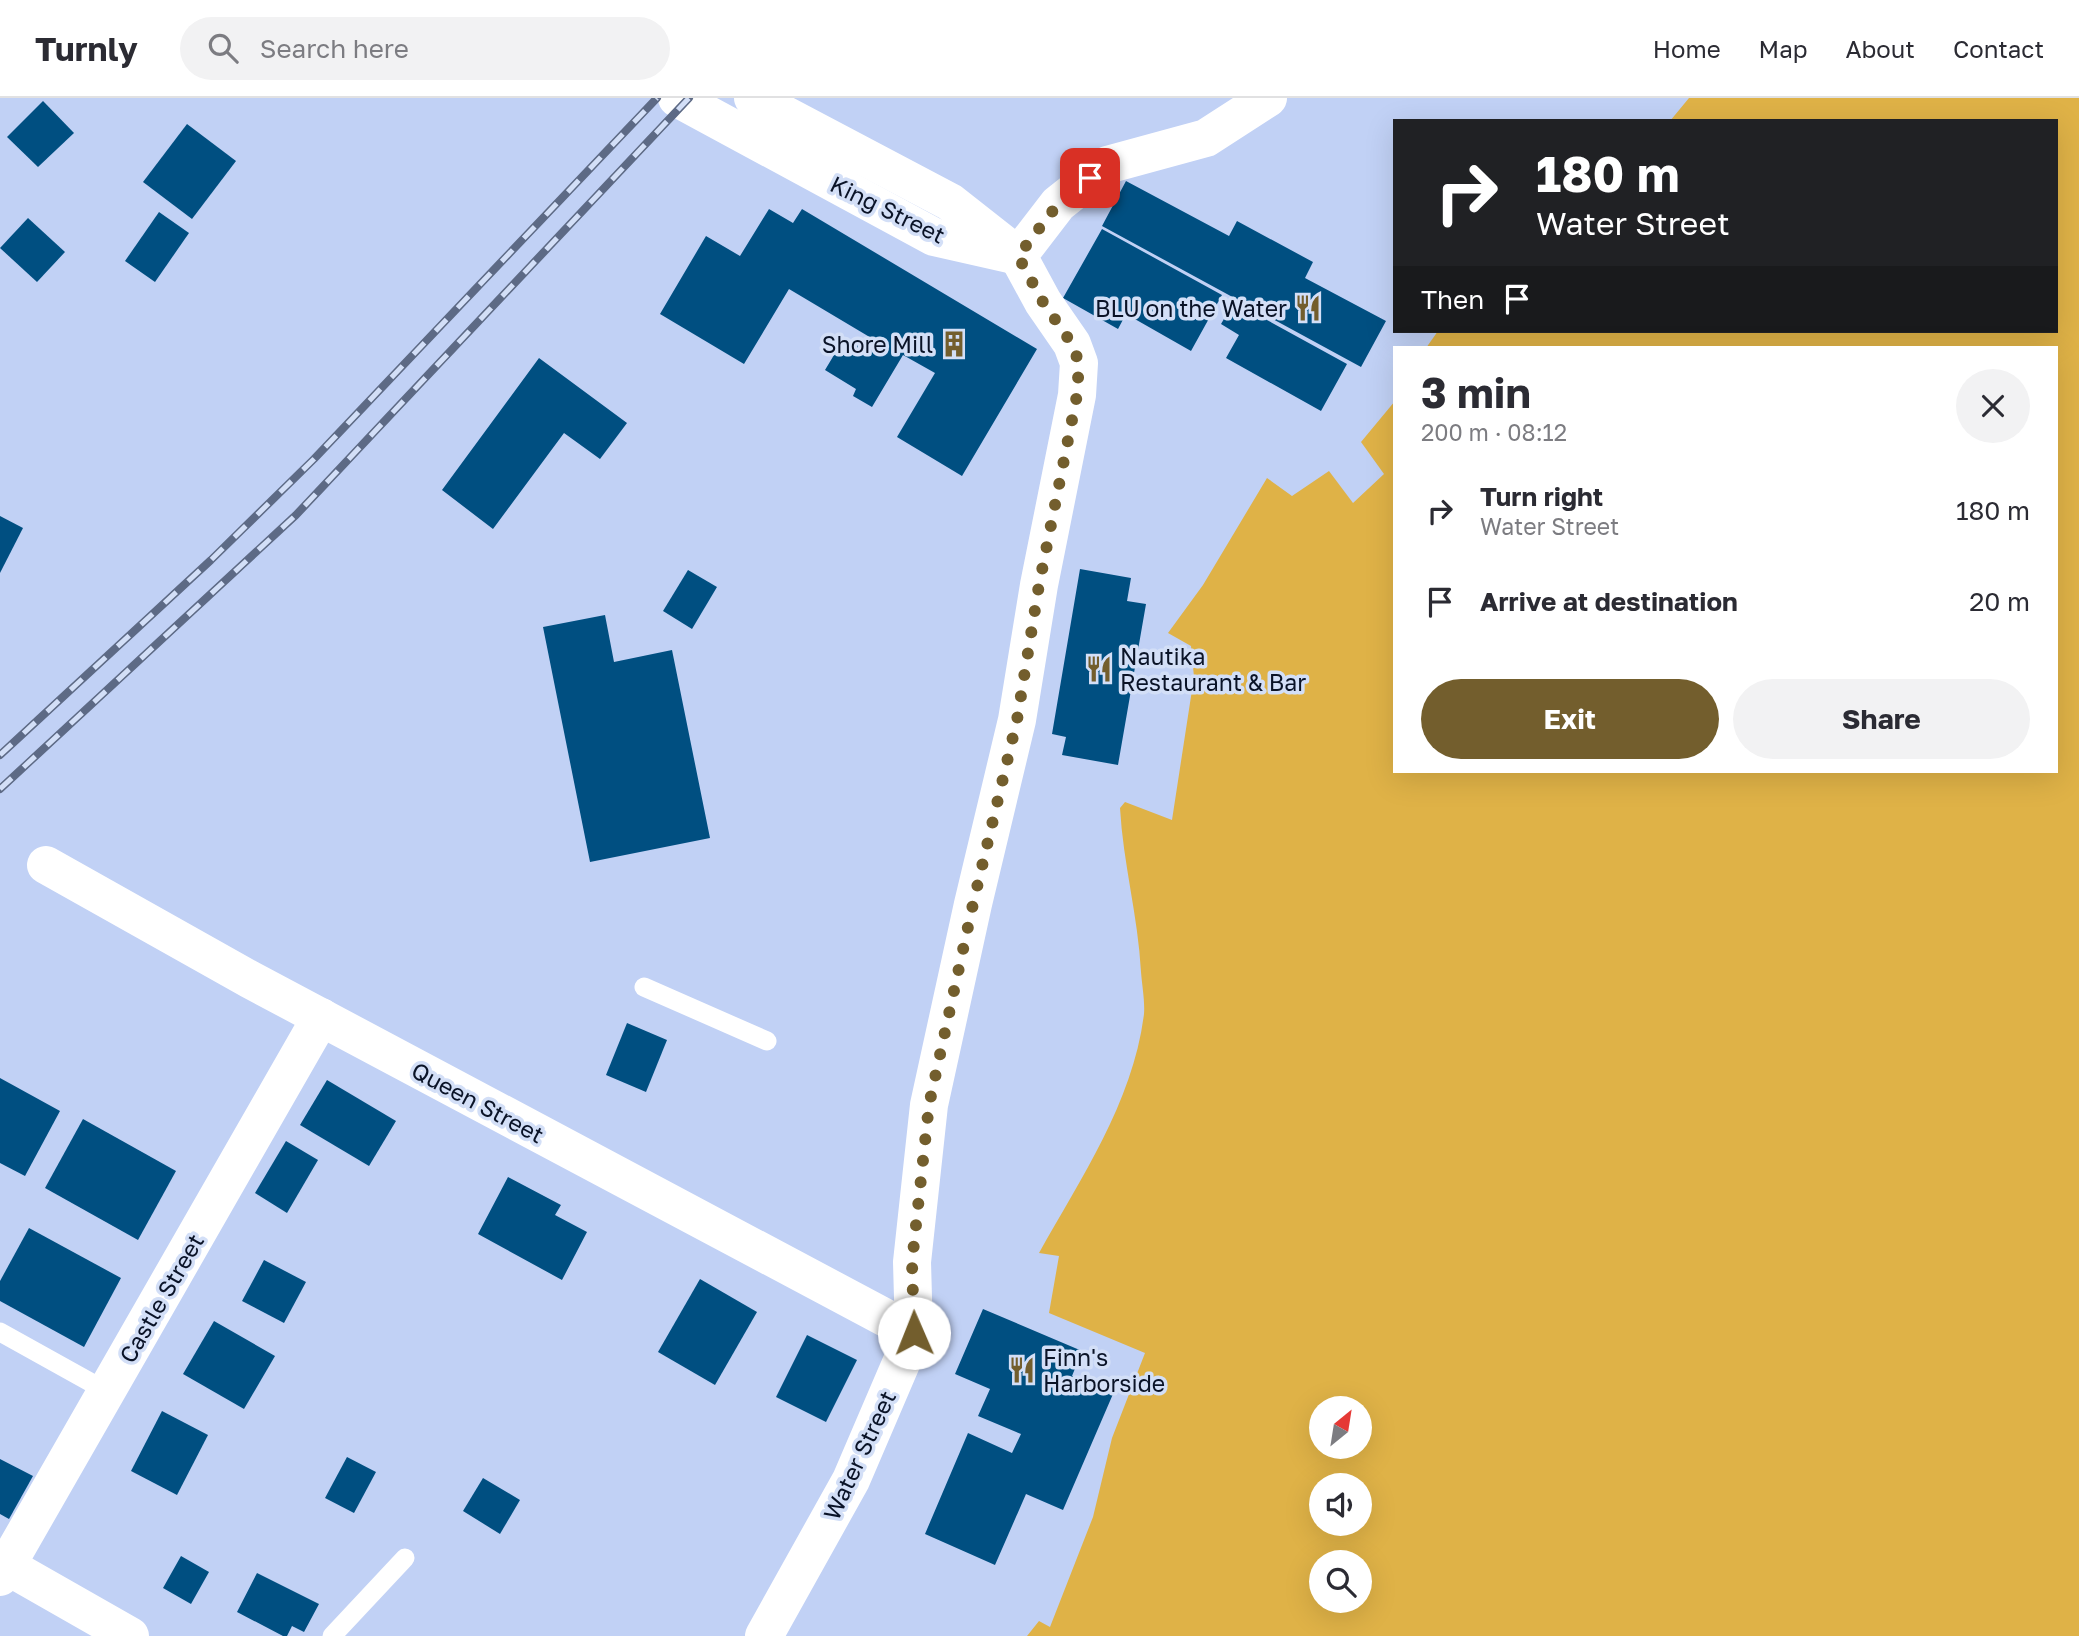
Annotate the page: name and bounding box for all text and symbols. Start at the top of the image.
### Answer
search box [180,17,670,80]
text: Turnly [35,29,138,68]
icon: search [204,29,242,67]
text: Search here [260,33,409,64]
text: Home [1653,34,1721,63]
text: Map [1759,34,1808,63]
text: About [1846,34,1915,63]
text: Contact [1953,34,2044,63]
text: 180 m [1536,144,1680,203]
icon: right [1421,147,1512,238]
pin [1060,148,1120,208]
icon: arrive [1071,159,1109,197]
street label: King Street [826,169,950,249]
text: Water Street [1536,204,1730,242]
icon: arrive [1498,280,1536,318]
text: Then [1421,284,1484,315]
restaurant icon: BLU on the Water [1293,293,1323,323]
place label: BLU on the Water [1095,294,1287,322]
building icon: Shore Mill [939,329,969,359]
place label: Shore Mill [822,330,933,358]
text: 3 min [1421,367,1531,417]
button: close [1956,369,2030,443]
text: 200 m · 08:12 [1421,418,1567,446]
text: Turn right [1480,481,1603,512]
icon: right [1421,492,1459,530]
text: 180 m [1956,495,2030,526]
text: Water Street [1480,512,1619,540]
icon: arrive [1421,583,1459,621]
text: Arrive at destination [1480,586,1738,617]
text: 20 m [1969,586,2030,617]
place label: Nautika Restaurant & Bar [1120,642,1306,696]
restaurant icon: Nautika Restaurant & Bar [1084,654,1114,684]
button: Exit [1421,679,1719,759]
button: Share [1733,679,2030,759]
street label: Queen Street [407,1055,549,1149]
street label: Castle Street [113,1229,209,1367]
position arrow [877,1296,951,1370]
place label: Finn's Harborside [1043,1343,1165,1397]
restaurant icon: Finn's Harborside [1007,1355,1037,1385]
street label: Water Street [817,1386,901,1524]
north arrow [1309,1396,1372,1460]
map controls [1309,1396,1372,1613]
button: sound [1309,1473,1372,1536]
button: search [1309,1550,1372,1613]

